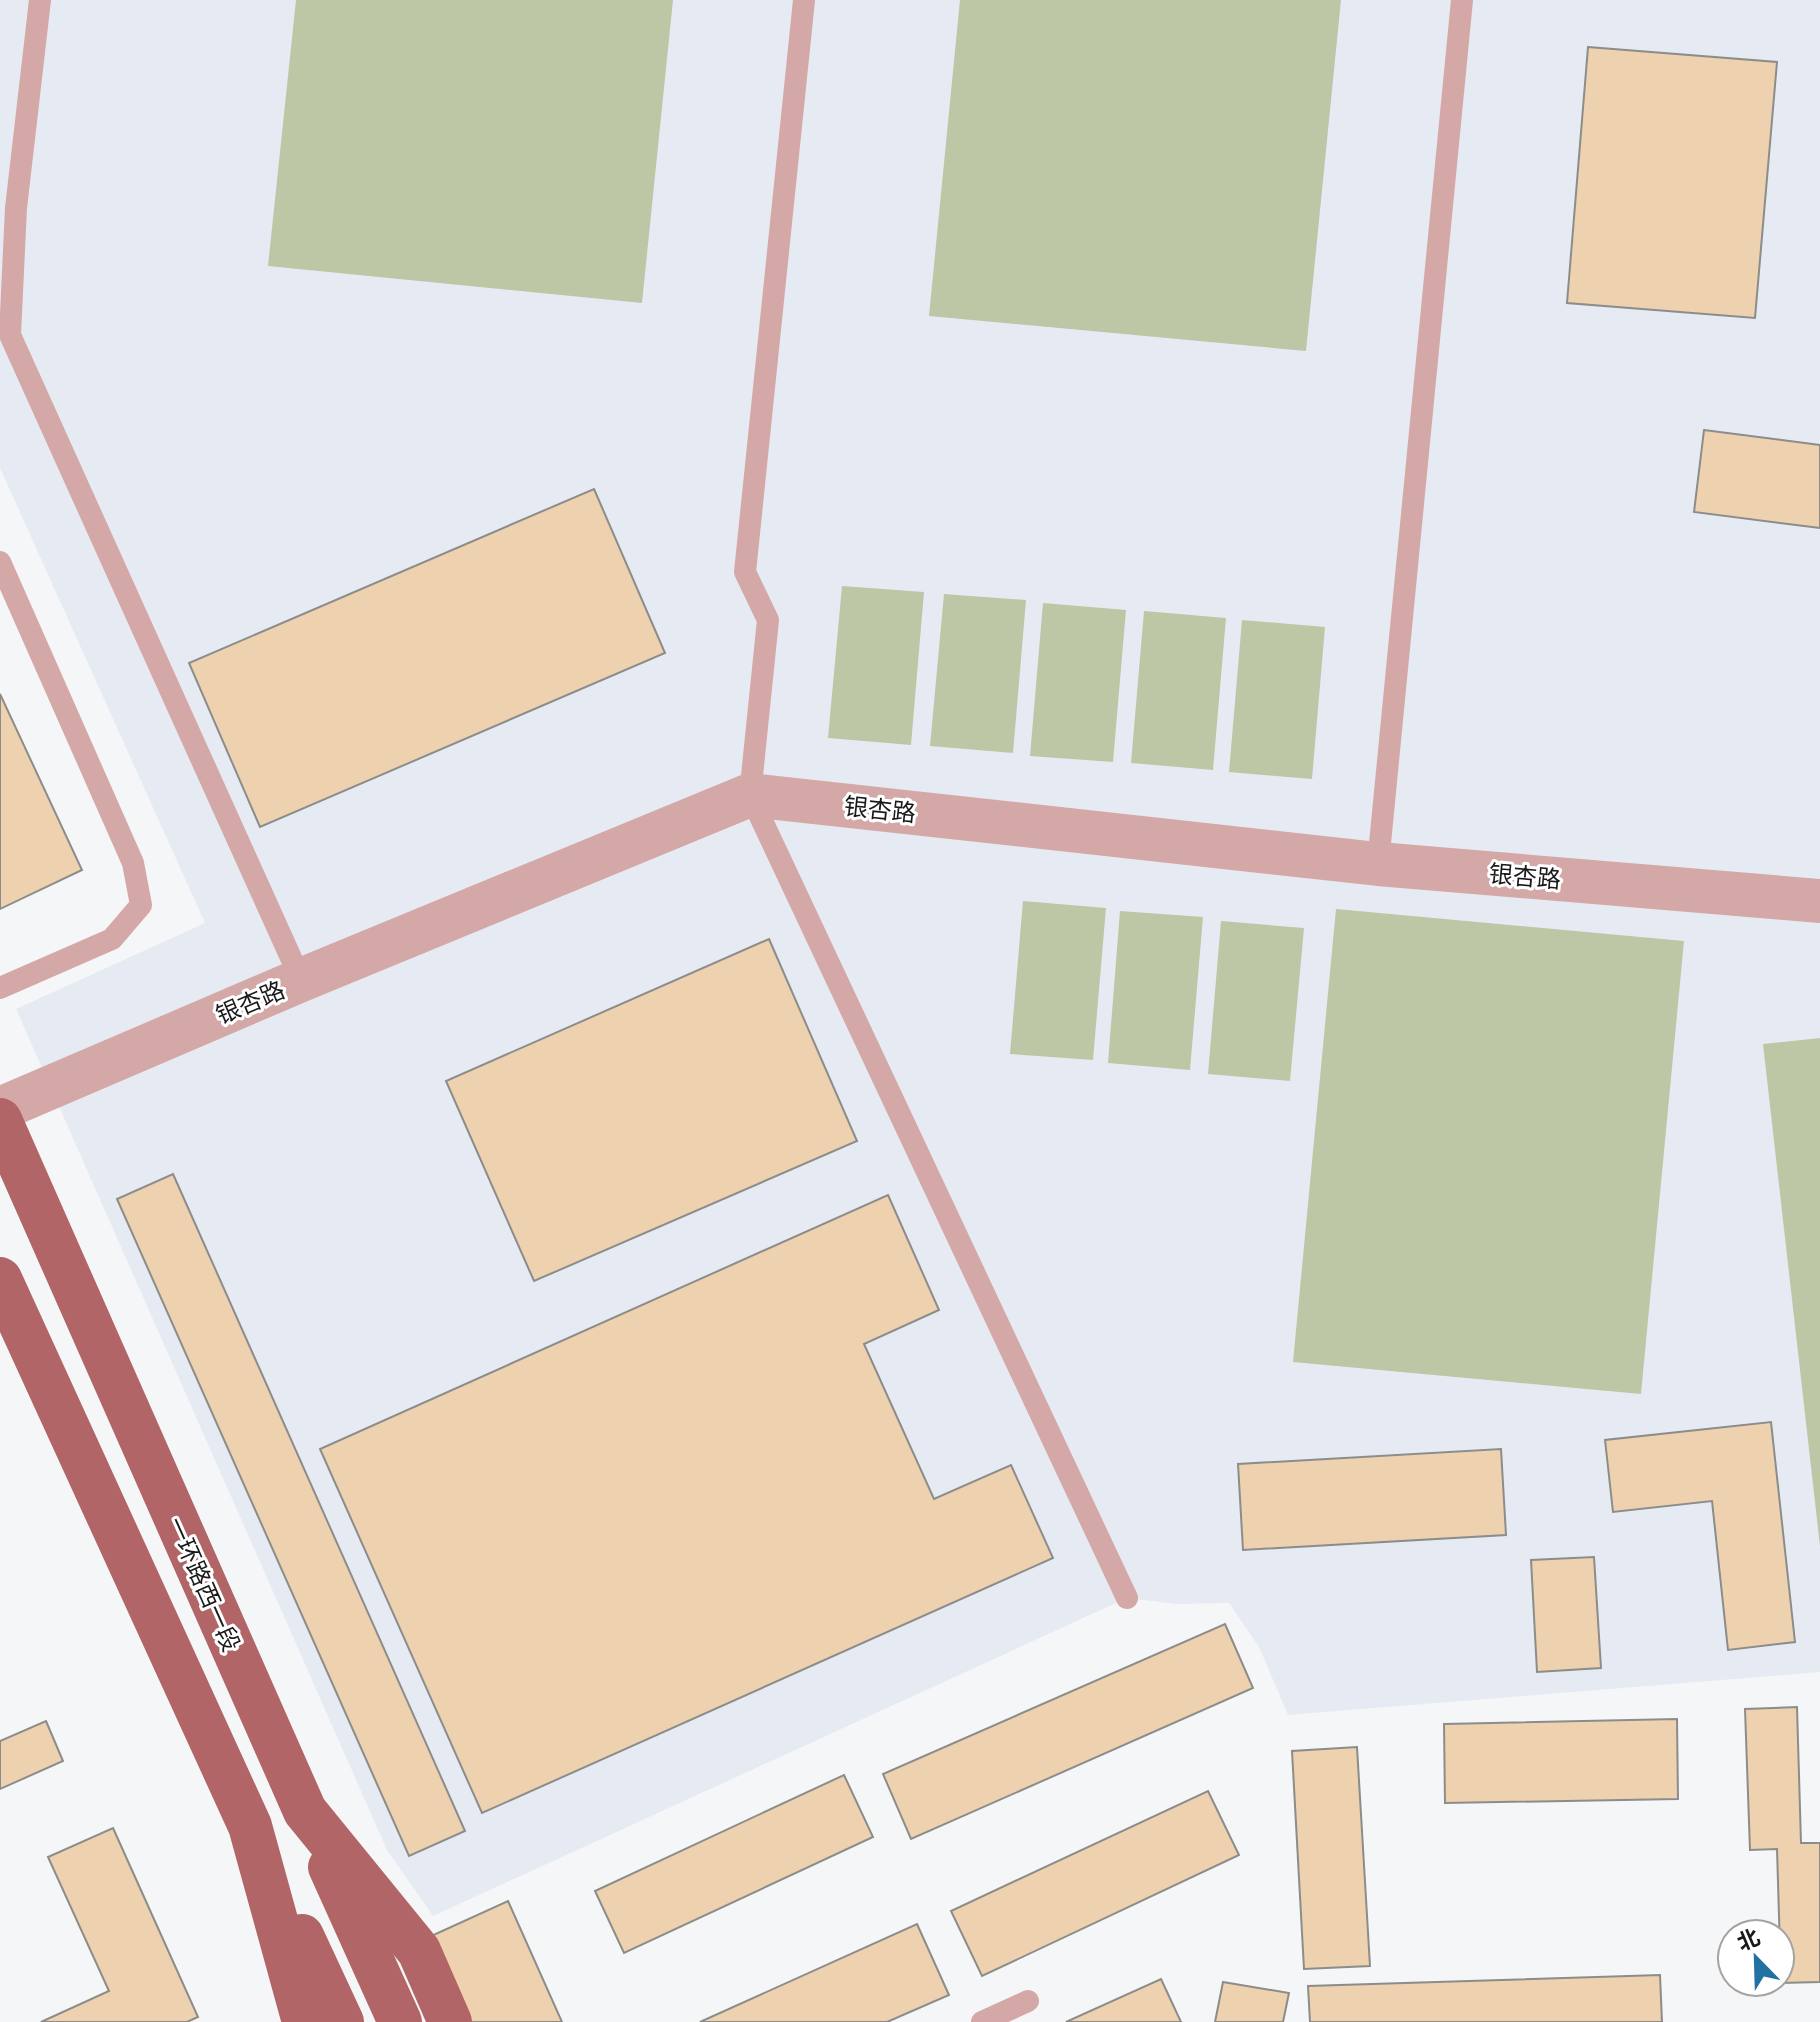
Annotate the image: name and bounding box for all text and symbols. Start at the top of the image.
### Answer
street label: 银杏路 [843,790,917,828]
street label: 银杏路 [1488,858,1562,894]
street label: 银杏路 [211,974,289,1030]
street label: 一环路西一段 [161,1512,247,1656]
north arrow [1716,1918,1796,1998]
text: 北 [1733,1922,1764,1957]

